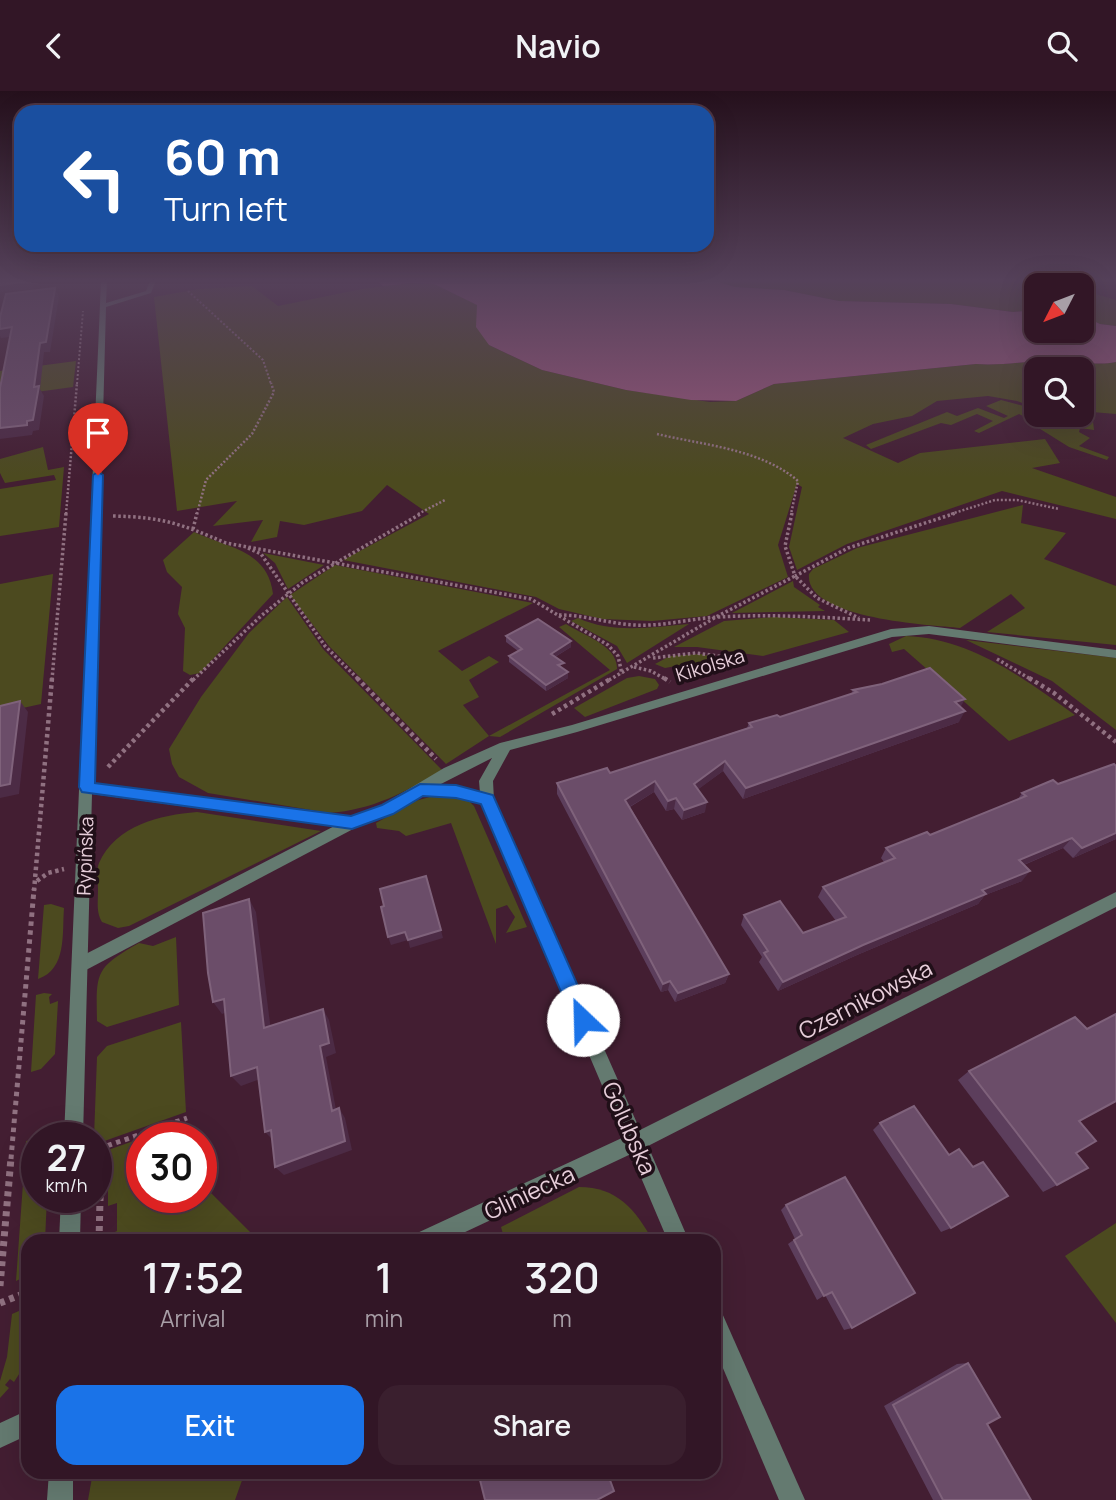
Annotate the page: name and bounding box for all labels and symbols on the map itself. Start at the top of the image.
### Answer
north arrow [1024,273,1094,343]
pin [68,403,128,475]
street label: Kikolska [672,642,748,688]
street label: Rypińska [71,816,99,896]
street label: Czernikowska [793,952,937,1046]
position arrow [546,983,620,1057]
street label: Golubska [595,1076,665,1180]
speed limit sign: 30 [126,1122,217,1213]
street label: Gliniecka [479,1157,579,1227]

